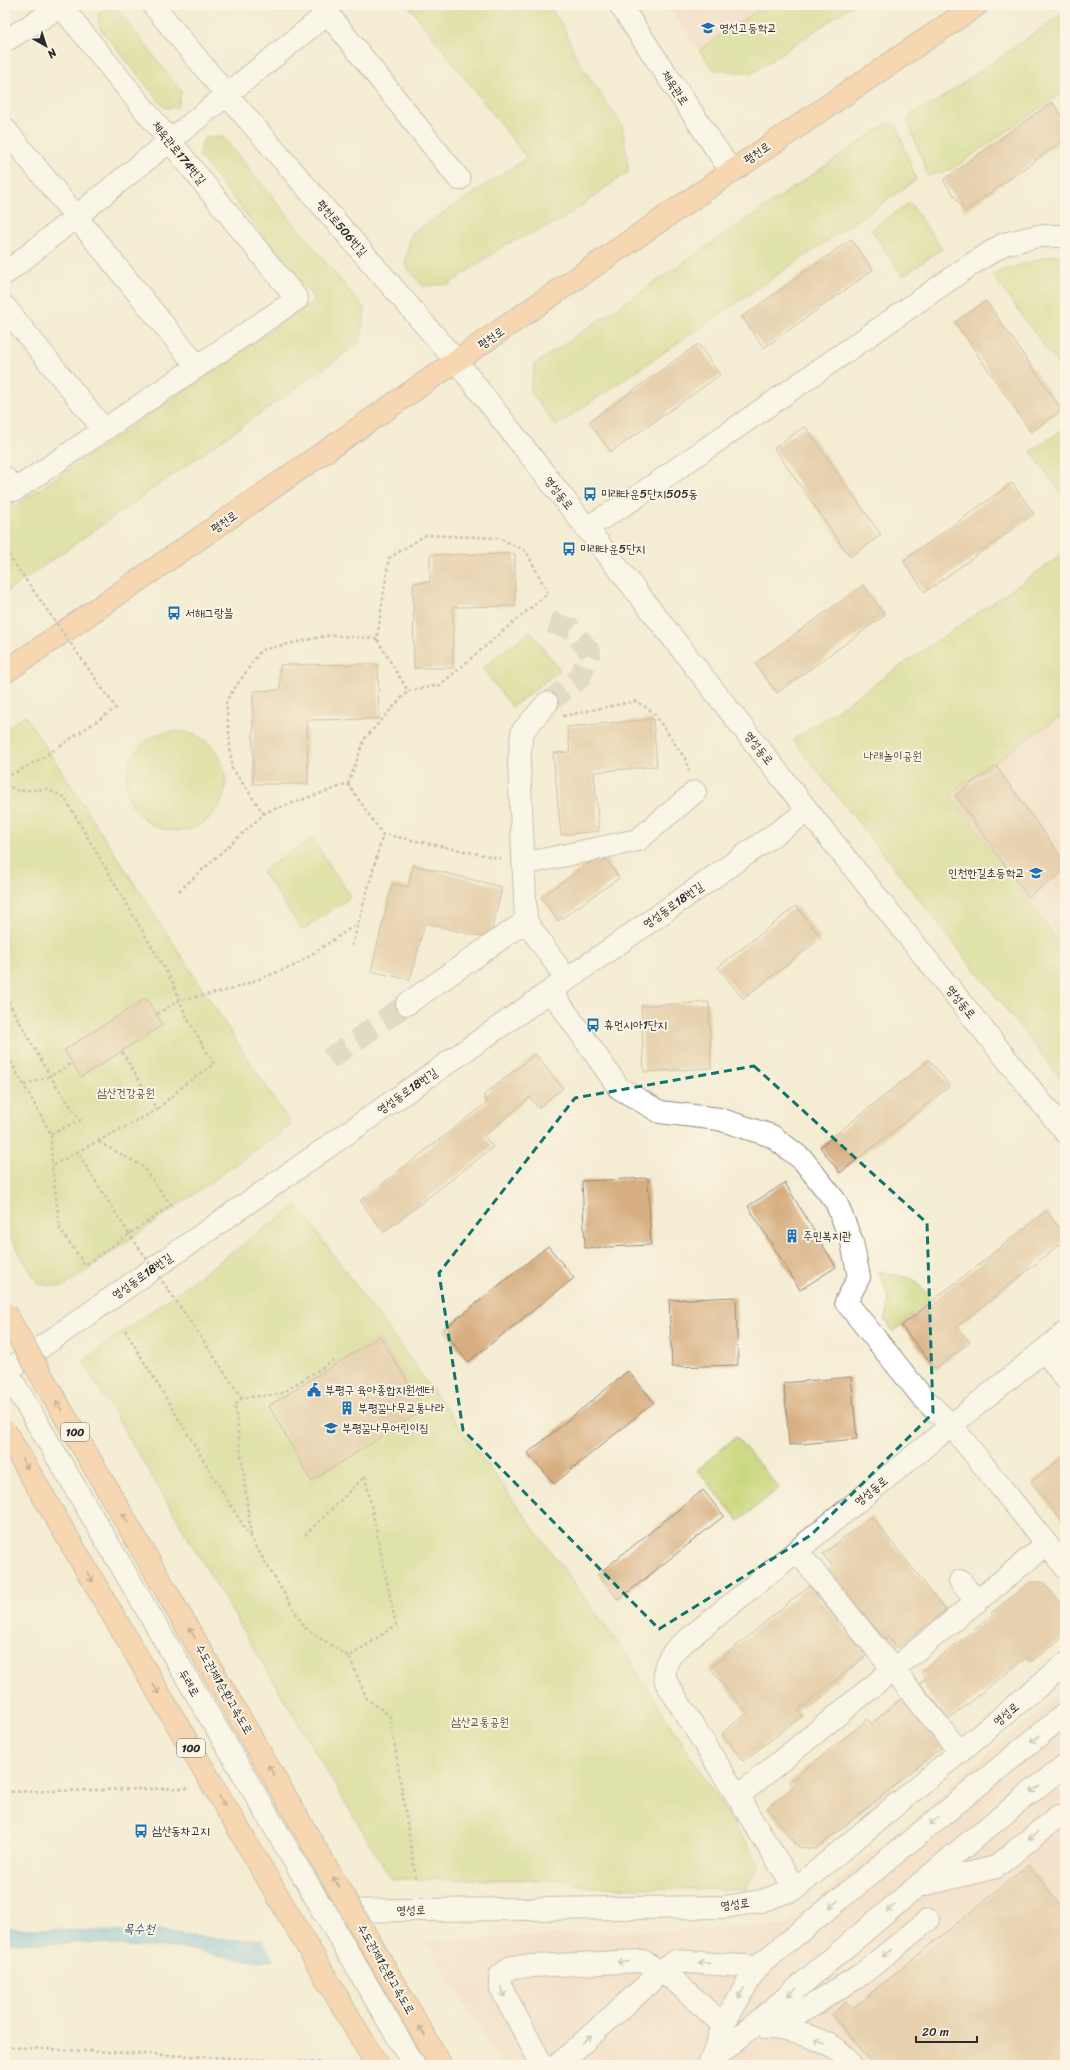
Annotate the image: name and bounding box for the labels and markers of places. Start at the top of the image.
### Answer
place label: 영선고등학교 [719,17,777,39]
school or university icon: 영선고등학교 [700,20,716,36]
place label: 미래타운5단지505동 [601,483,698,505]
bus stop icon: 미래타운5단지505동 [582,486,598,502]
place label: 미래타운5단지 [580,538,645,560]
bus stop icon: 미래타운5단지 [561,541,577,557]
place label: 서해그랑블 [185,602,234,624]
bus stop icon: 서해그랑블 [166,605,182,621]
place label: 인천한길초등학교 [948,862,1025,884]
school or university icon: 인천한길초등학교 [1028,865,1044,881]
place label: 휴먼시아1단지 [604,1014,667,1036]
bus stop icon: 휴먼시아1단지 [585,1017,601,1033]
place label: 주민복지관 [803,1225,852,1247]
building icon: 주민복지관 [784,1228,800,1244]
place label: 부평구 육아종합지원센터 [325,1379,434,1401]
public building icon: 부평구 육아종합지원센터 [306,1382,322,1398]
place label: 부평꿈나무교통나라 [358,1397,445,1419]
building icon: 부평꿈나무교통나라 [339,1400,355,1416]
place label: 부평꿈나무어린이집 [342,1417,429,1439]
school or university icon: 부평꿈나무어린이집 [323,1420,339,1436]
place label: 삼산동차고지 [152,1820,210,1842]
bus stop icon: 삼산동차고지 [133,1823,149,1839]

